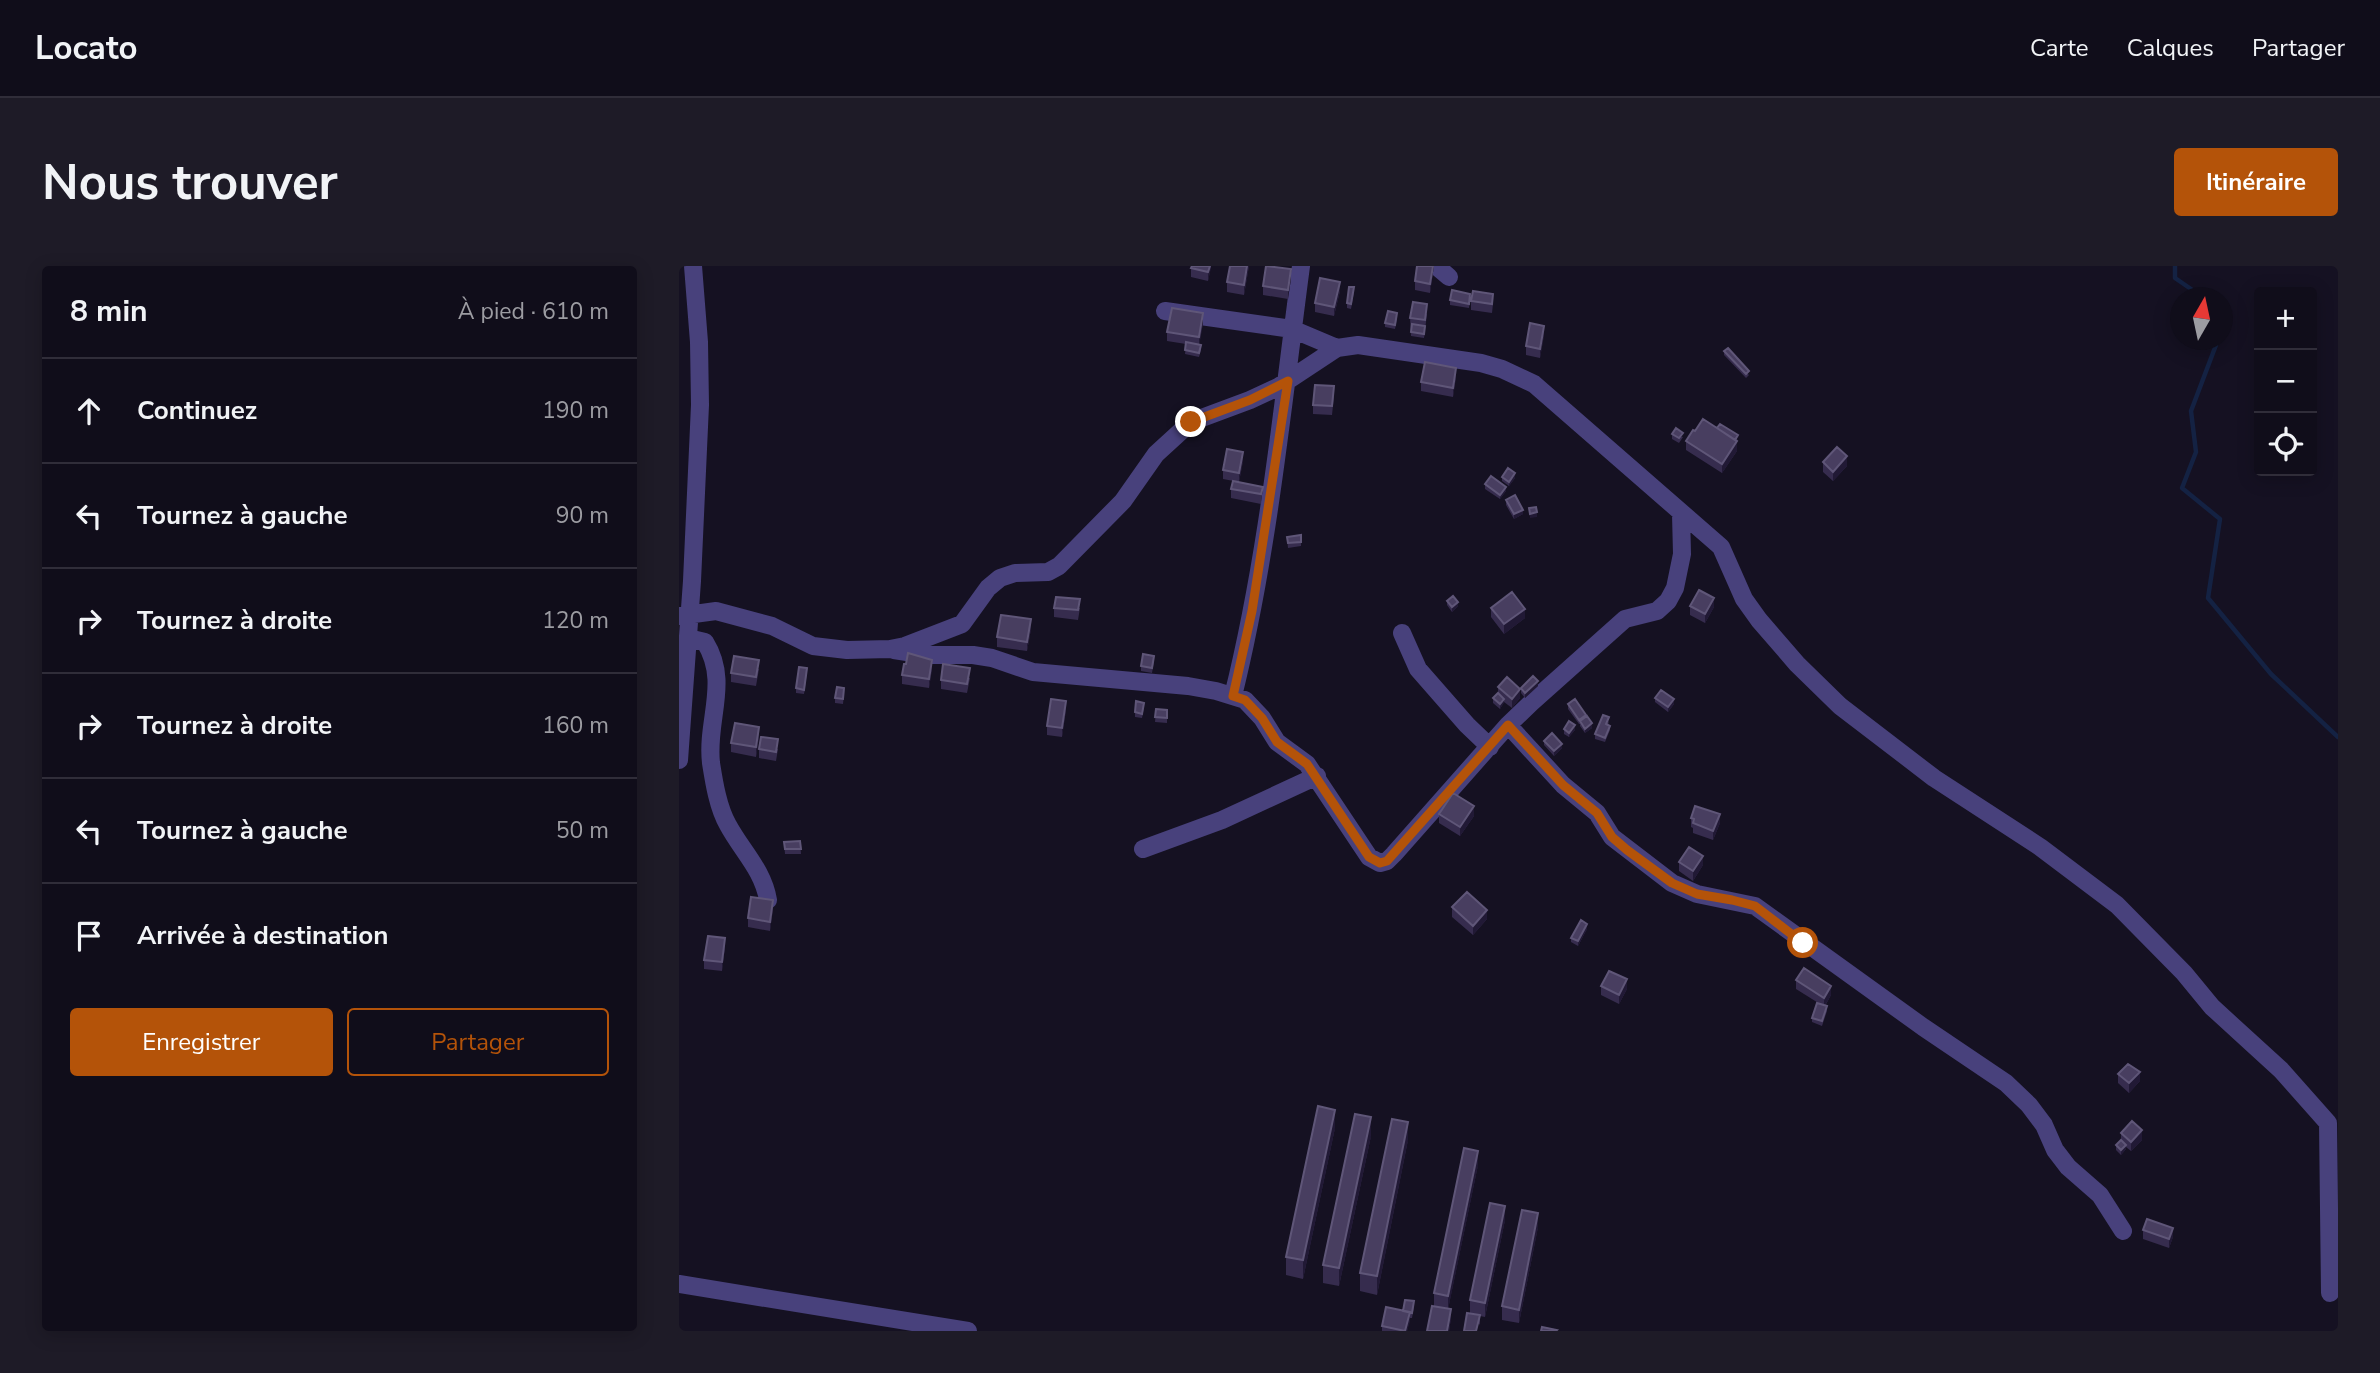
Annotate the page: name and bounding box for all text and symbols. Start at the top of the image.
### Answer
text: Locato [35,26,137,71]
text: Carte [2030,32,2089,64]
text: Calques [2127,32,2214,64]
text: Partager [2252,32,2345,64]
button: Itinéraire [2174,148,2338,216]
text: Nous trouver [42,149,338,216]
north arrow [2170,287,2233,350]
map controls [2254,287,2317,476]
button: + [2254,287,2317,350]
text: 8 min [70,291,148,332]
text: À pied · 610 m [458,296,609,327]
button: − [2254,350,2317,413]
icon: ahead [70,392,108,430]
text: Continuez [137,393,257,428]
text: 190 m [542,395,609,426]
route end [1175,406,1206,437]
button: locate [2254,413,2317,476]
icon: left [70,497,108,535]
text: Tournez à gauche [137,498,348,533]
text: 90 m [556,500,609,531]
icon: right [70,602,108,640]
text: Tournez à droite [137,603,332,638]
text: 120 m [542,605,609,636]
icon: right [70,707,108,745]
text: Tournez à droite [137,708,332,743]
text: 160 m [542,710,609,741]
icon: left [70,812,108,850]
text: Tournez à gauche [137,813,348,848]
text: 50 m [556,815,609,846]
icon: arrive [70,917,108,955]
text: Arrivée à destination [137,918,388,953]
route start [1787,927,1818,958]
button: Enregistrer [70,1008,333,1076]
button: Partager [347,1008,609,1076]

